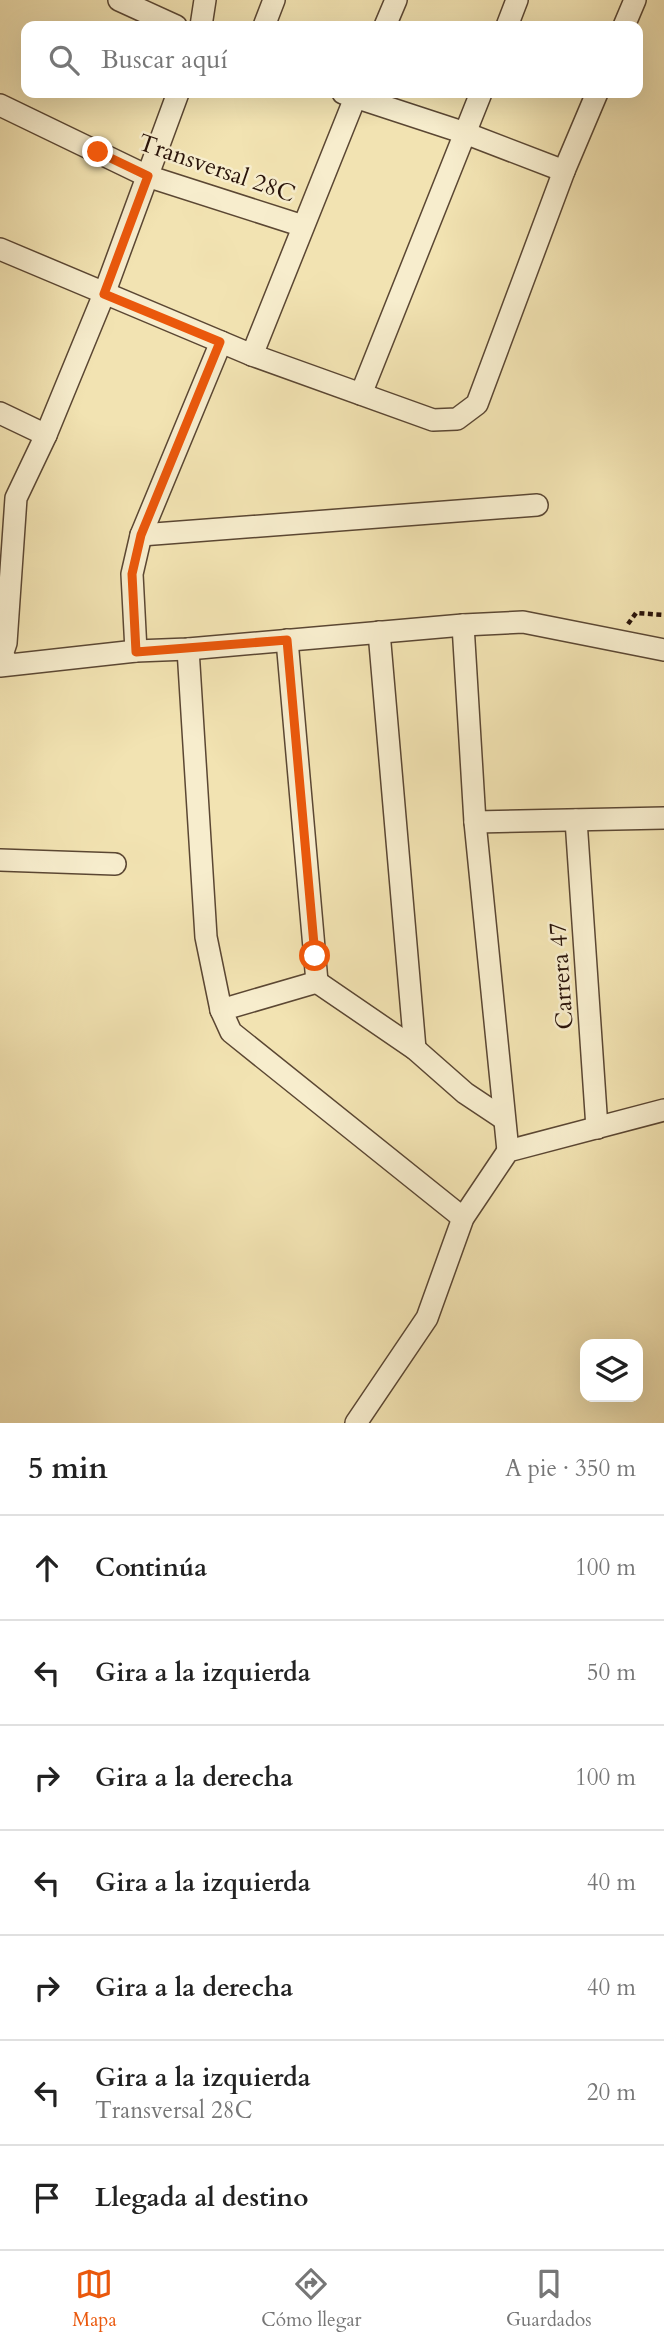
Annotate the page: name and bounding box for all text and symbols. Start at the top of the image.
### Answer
search box [21,21,643,98]
icon: search [45,41,83,79]
text: Buscar aquí [101,42,228,77]
street label: Transversal 28C [134,126,300,211]
route end [82,136,113,167]
street label: Carrera 47 [541,921,582,1031]
route start [299,940,330,971]
map controls [580,1339,643,1402]
button: layers [580,1339,643,1402]
text: 5 min [28,1448,108,1489]
text: A pie · 350 m [505,1453,636,1484]
icon: ahead [28,1549,66,1587]
text: Continúa [95,1550,207,1585]
text: 100 m [575,1552,636,1583]
icon: left [28,1654,66,1692]
text: Gira a la izquierda [95,1655,311,1690]
text: 50 m [587,1657,636,1688]
icon: right [28,1759,66,1797]
text: Gira a la derecha [95,1760,293,1795]
text: 100 m [575,1762,636,1793]
icon: left [28,1864,66,1902]
text: Gira a la izquierda [95,1865,311,1900]
text: 40 m [587,1867,636,1898]
icon: right [28,1969,66,2007]
text: Gira a la derecha [95,1970,293,2005]
text: 40 m [587,1972,636,2003]
text: Gira a la izquierda [95,2060,311,2095]
icon: left [28,2074,66,2112]
text: 20 m [587,2077,636,2108]
text: Transversal 28C [95,2095,252,2126]
icon: arrive [28,2179,66,2217]
text: Llegada al destino [95,2180,309,2215]
tab: Mapa [72,2265,117,2333]
tab: Cómo llegar [261,2265,362,2333]
tab: Guardados [506,2265,592,2333]

